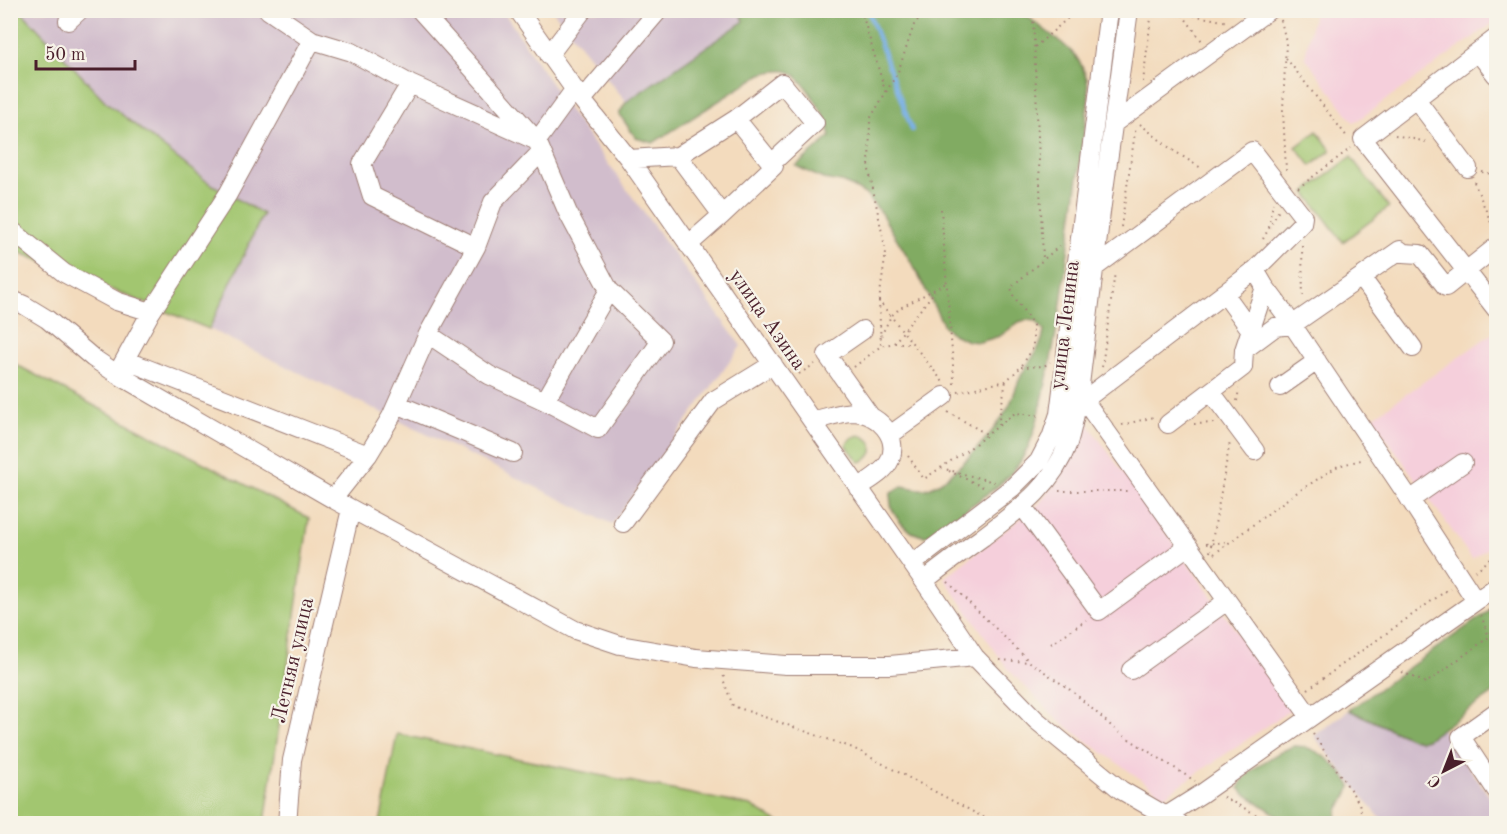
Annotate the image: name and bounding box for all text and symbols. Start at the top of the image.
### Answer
scale bar [36,33,135,71]
text: 50 m [45,46,85,64]
street label: улица Ленина [1047,259,1084,391]
street label: улица Азина [724,266,809,374]
street label: Летняя улица [269,595,318,725]
north arrow [1414,741,1474,801]
text: С [1426,771,1445,790]

